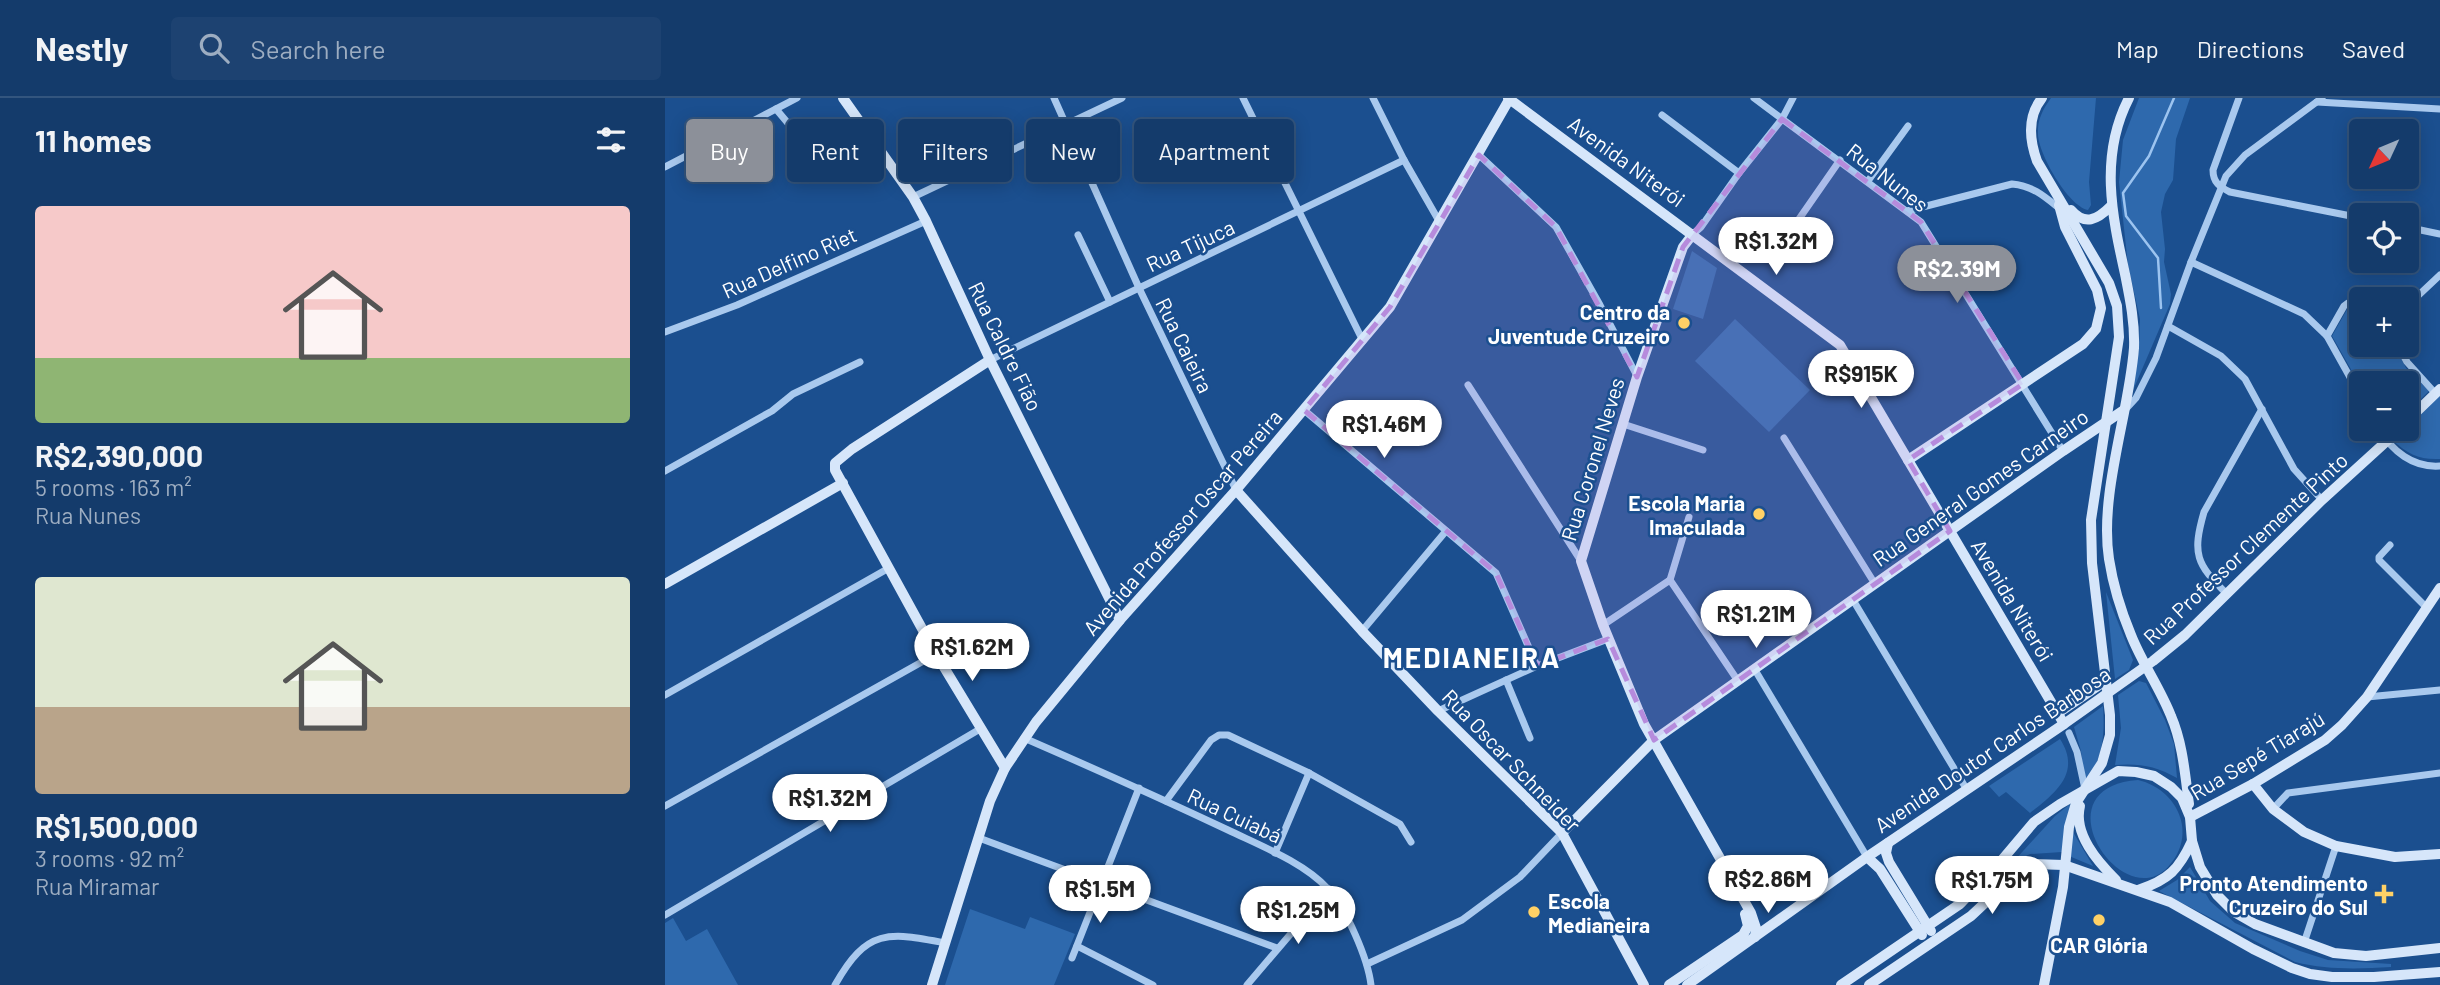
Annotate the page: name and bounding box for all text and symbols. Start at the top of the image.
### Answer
search box [171,17,661,80]
text: Nestly [35,28,129,68]
icon: search [195,29,233,67]
text: Search here [251,33,386,64]
text: Map [2116,34,2159,63]
text: Directions [2197,34,2304,63]
text: Saved [2342,34,2405,63]
street label: Avenida Niterói [1564,110,1690,212]
chip: Buy [686,119,773,182]
chip: Rent [787,119,884,182]
chip: Filters [898,119,1012,182]
chip: New [1026,119,1120,182]
chip: Apartment [1134,119,1294,182]
north arrow [2349,119,2419,189]
map controls [2349,119,2419,441]
icon: filters [592,121,630,159]
text: 11 homes [35,122,152,158]
street label: Rua Nunes [1842,137,1934,217]
button: locate [2349,203,2419,273]
street label: Rua Tijuca [1142,214,1238,276]
pin: R$1.32M [1711,218,1841,277]
street label: Rua Delfino Riet [718,221,860,303]
text: R$1.32M [1734,226,1818,254]
pin: R$2.39M [1892,246,2022,305]
icon: home [270,252,396,378]
text: R$2.39M [1913,254,2001,282]
street label: Rua Caldre Fião [964,277,1048,415]
button: + [2349,287,2419,357]
street label: Rua Caieira [1151,293,1219,397]
place label: Centro da Juventude Cruzeiro [1488,299,1670,348]
marker: Centro da Juventude Cruzeiro [1676,315,1692,331]
pin: R$915K [1804,350,1918,410]
text: R$915K [1824,359,1898,387]
button: − [2349,371,2419,441]
street label: Rua Coronel Neves [1555,374,1629,544]
pin: R$1.46M [1319,400,1449,460]
street label: Rua General Gomes Carneiro [1867,403,2093,571]
street label: Avenida Professor Oscar Pereira [1077,404,1287,640]
text: R$1.46M [1342,409,1426,437]
text: R$2,390,000 [35,437,203,473]
street label: Rua Professor Clemente Pinto [2138,447,2352,649]
text: 5 rooms · 163 m² [35,473,192,501]
place label: Escola Maria Imaculada [1628,490,1745,539]
text: Rua Nunes [35,501,141,529]
marker: Escola Maria Imaculada [1751,506,1767,522]
street label: Avenida Niterói [1967,534,2059,666]
pin: R$1.21M [1691,590,1821,650]
text: R$1.21M [1717,599,1795,627]
icon: home [270,623,396,749]
pin: R$1.62M [907,624,1037,683]
text: R$1.62M [930,632,1014,660]
district label: MEDIANEIRA [1383,640,1561,674]
street label: Avenida Doutor Carlos Barbosa [1869,661,2115,837]
street label: Rua Oscar Schneider [1438,684,1587,837]
street label: Rua Sepé Tiarajú [2185,705,2329,805]
pin: R$1.32M [765,774,895,834]
street label: Rua Cuiabá [1184,782,1286,848]
text: R$1.32M [788,783,872,811]
text: R$1,500,000 [35,808,198,844]
text: 3 rooms · 92 m² [35,844,184,872]
pin: R$2.86M [1703,856,1833,915]
pin: R$1.75M [1927,856,2057,916]
text: R$2.86M [1724,864,1812,892]
text: R$1.75M [1951,865,2033,893]
pin: R$1.5M [1043,866,1157,925]
place label: Pronto Atendimento Cruzeiro do Sul [2179,870,2368,919]
text: Rua Miramar [35,872,159,900]
text: R$1.5M [1065,874,1135,902]
marker: Pronto Atendimento Cruzeiro do Sul [2374,884,2394,904]
pin: R$1.25M [1233,886,1363,946]
place label: Escola Medianeira [1548,888,1650,937]
text: R$1.25M [1256,895,1340,923]
marker: Escola Medianeira [1526,904,1542,920]
marker: CAR Glória [2091,912,2107,928]
place label: CAR Glória [2050,932,2148,957]

